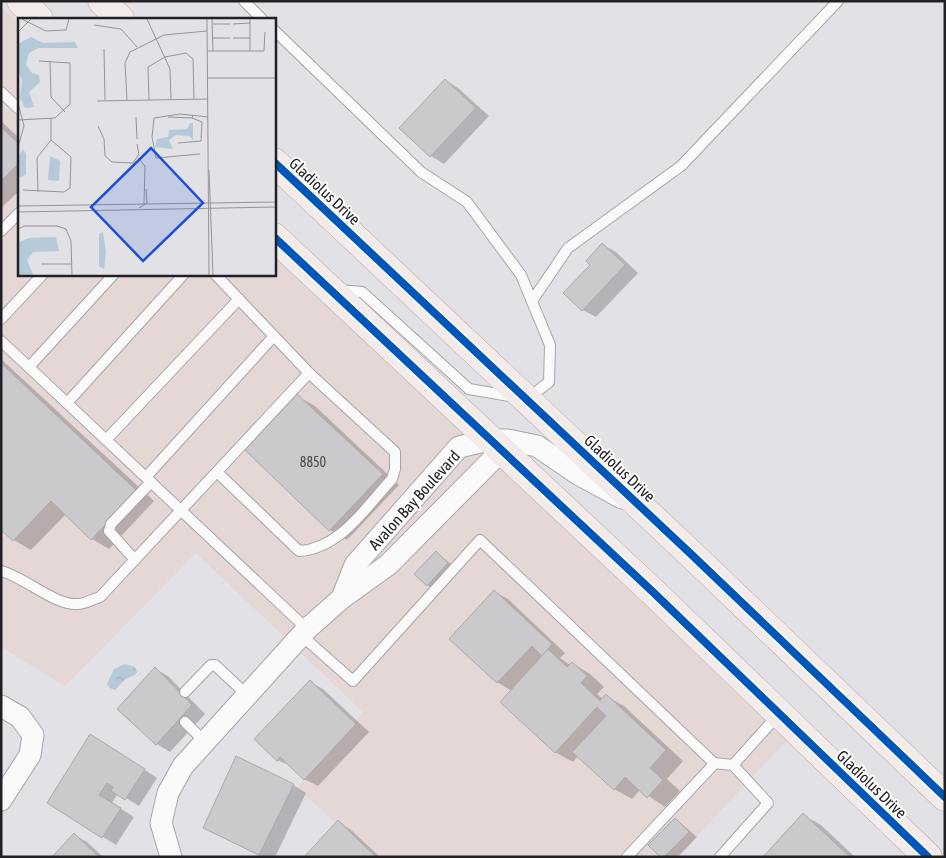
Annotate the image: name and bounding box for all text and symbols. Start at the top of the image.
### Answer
inset map [18,18,275,275]
street label: Gladiolus Drive [286,154,364,228]
street label: Gladiolus Drive [581,431,659,505]
street label: Avalon Bay Boulevard [365,447,464,554]
house number: 8850 [300,454,327,470]
street label: Gladiolus Drive [833,746,911,822]

